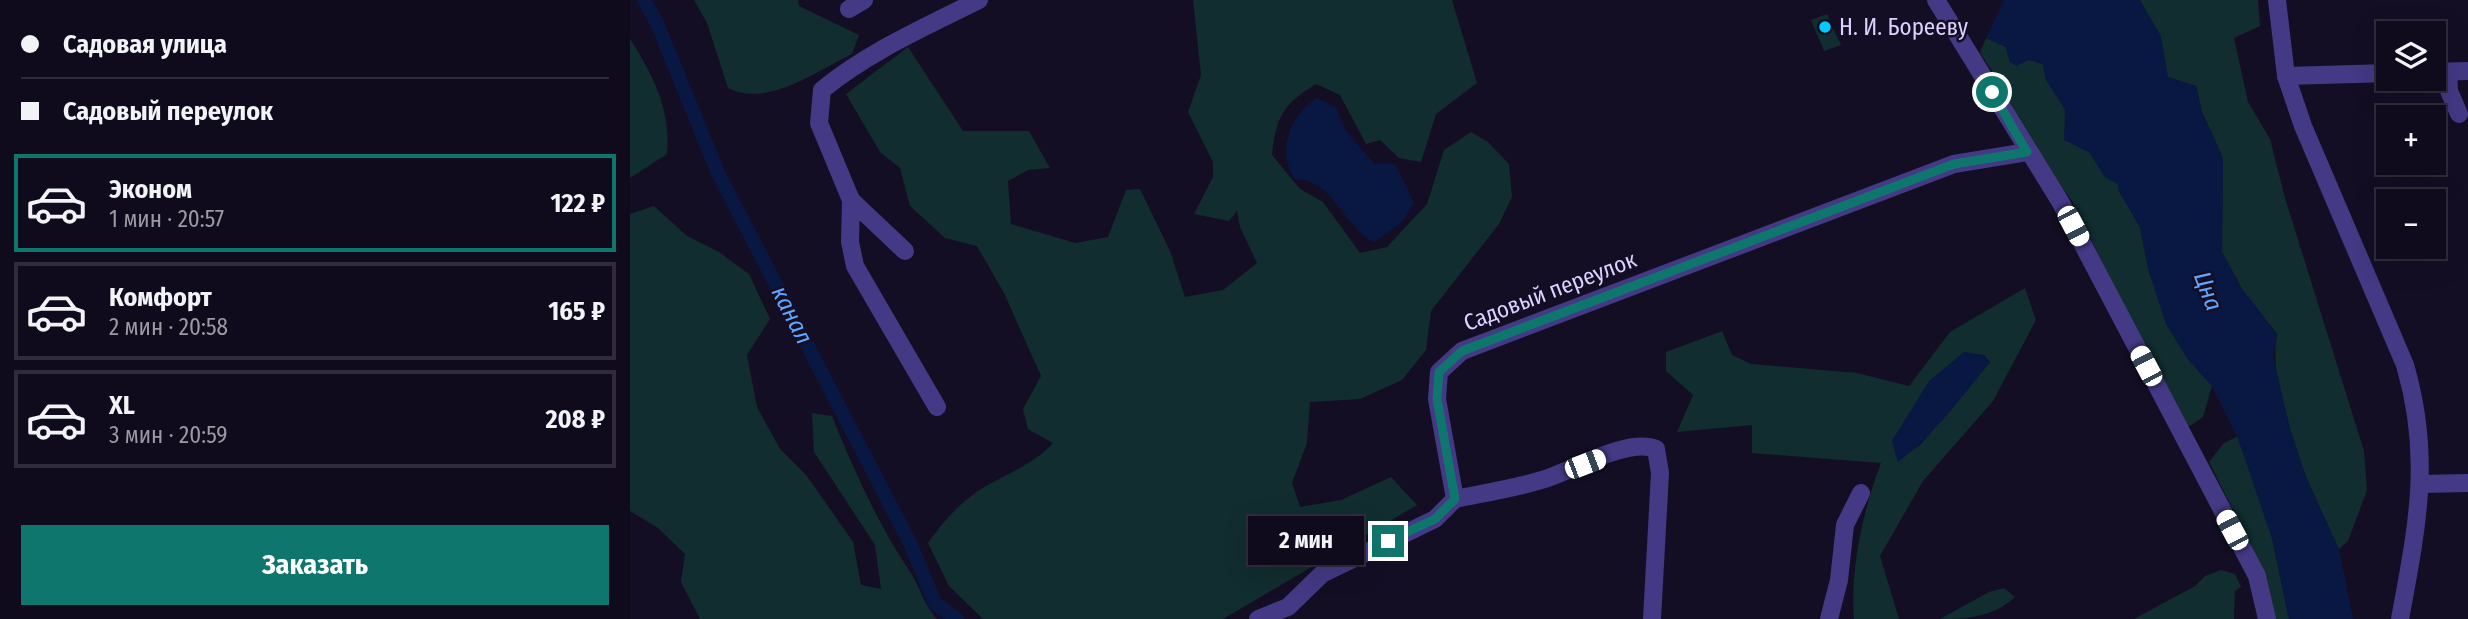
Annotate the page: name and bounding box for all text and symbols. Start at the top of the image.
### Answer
place label: Н. И. Борееву [1839,13,1969,41]
marker: Н. И. Борееву [1817,19,1833,35]
map controls [2376,21,2446,259]
button: layers [2376,21,2446,91]
text: Садовая улица [63,29,227,60]
route start [1976,76,2008,108]
text: Садовый переулок [63,96,273,127]
button: + [2376,105,2446,175]
icon: car [25,172,88,235]
text: Эконом [109,174,192,205]
text: 122 ₽ [550,188,605,219]
button: − [2376,189,2446,259]
car [2054,203,2093,249]
text: 1 мин · 20:57 [109,205,224,233]
street label: Садовый переулок [1460,245,1641,337]
water label: Цна [2188,268,2228,314]
icon: car [25,280,88,343]
water label: канал [766,281,818,349]
text: Комфорт [109,282,212,313]
text: 165 ₽ [548,296,605,327]
text: 2 мин · 20:58 [109,313,228,341]
car [2127,343,2166,389]
icon: car [25,388,88,451]
text: XL [109,390,135,421]
text: 208 ₽ [546,404,605,435]
text: 3 мин · 20:59 [109,421,228,449]
car [1562,447,1609,481]
car [2213,507,2252,553]
callout: 2 мин [1248,516,1364,566]
button: Заказать [21,525,609,605]
route end [1372,525,1404,557]
text: 2 мин [1279,526,1333,554]

